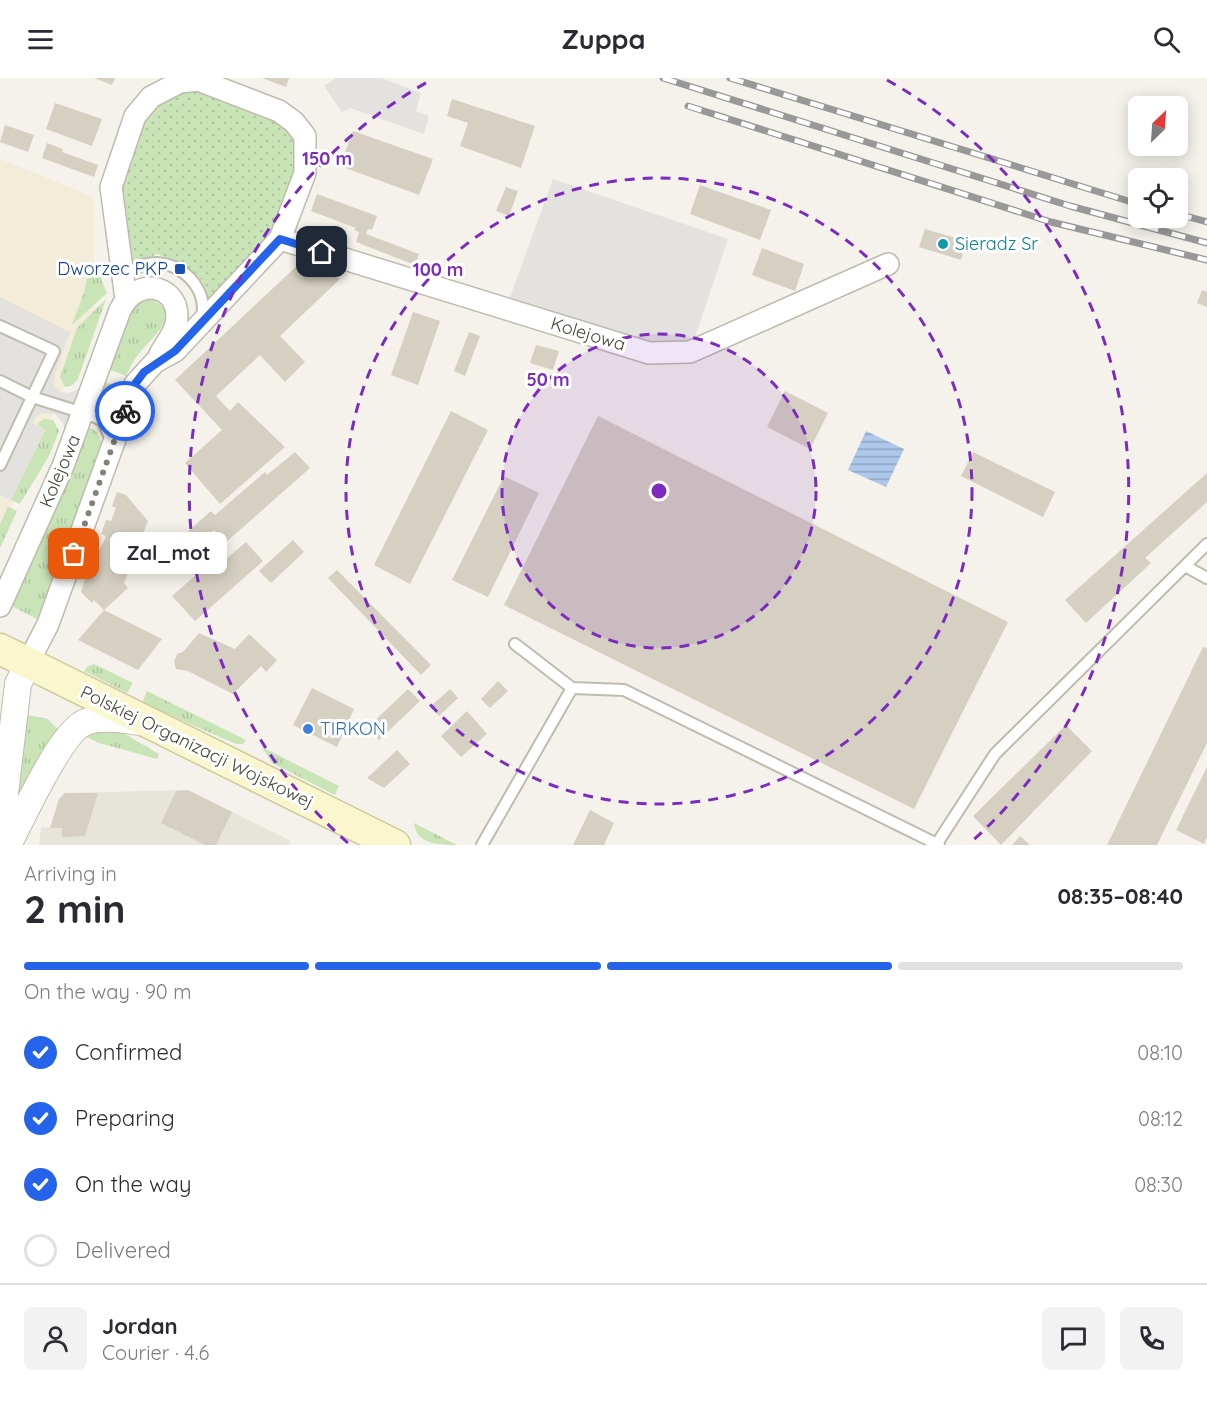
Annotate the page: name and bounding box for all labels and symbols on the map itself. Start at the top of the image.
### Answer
north arrow [1128,96,1188,156]
text: 150 m [302,147,352,170]
pin [296,226,347,277]
place label: Sieradz Sr [955,232,1038,255]
marker: Sieradz Sr [936,237,950,251]
place label: Dworzec PKP [57,257,168,280]
text: 100 m [413,258,463,281]
marker: Dworzec PKP [173,262,187,276]
street label: Kolejowa [548,311,628,356]
text: 50 m [526,368,570,391]
courier [95,381,155,441]
street label: Kolejowa [34,431,85,511]
centre of rings [649,481,669,501]
pin [48,528,99,579]
callout: Zal_mot [110,533,227,575]
street label: Polskiej Organizacji Wojskowej [77,680,318,813]
place label: TIRKON [320,717,386,740]
marker: TIRKON [301,722,315,736]

